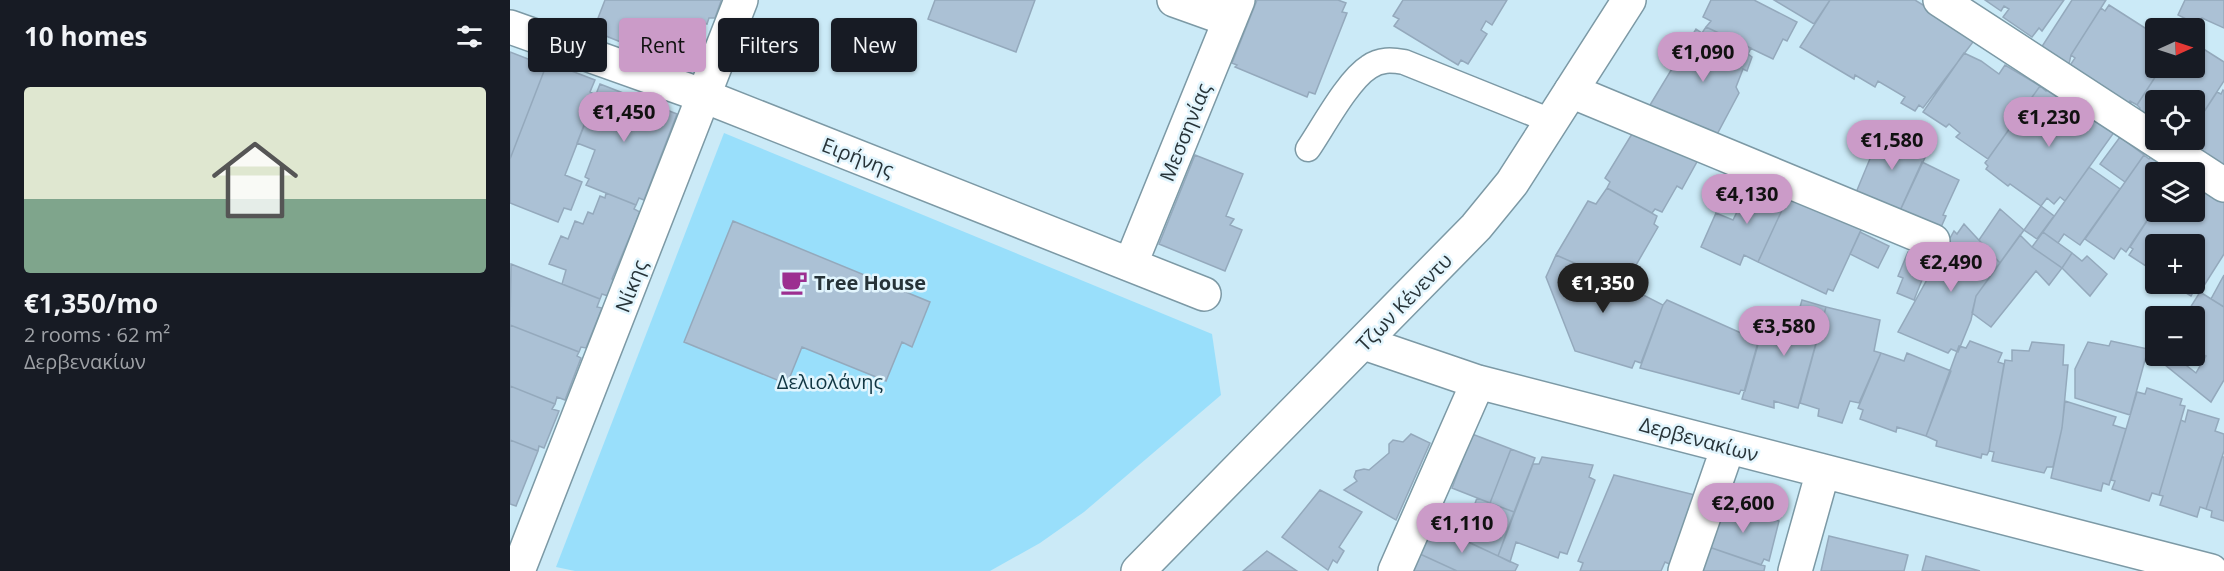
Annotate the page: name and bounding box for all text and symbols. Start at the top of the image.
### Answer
text: 10 homes [24,18,148,54]
chip: Buy [528,18,607,72]
chip: Rent [619,18,706,72]
chip: Filters [718,18,819,72]
chip: New [831,18,917,72]
north arrow [2145,18,2205,78]
map controls [2145,18,2205,366]
icon: filters [453,20,486,53]
pin: €1,090 [1654,32,1752,83]
text: €1,090 [1672,38,1734,65]
street label: Μεσσηνίας [1153,79,1217,185]
button: locate [2145,90,2205,150]
pin: €1,450 [575,92,673,143]
pin: €1,230 [2000,97,2098,148]
text: €1,450 [593,98,655,125]
text: €1,230 [2018,103,2080,130]
pin: €1,580 [1843,120,1941,171]
icon: home [201,126,309,234]
text: €1,580 [1861,126,1923,153]
street label: Ειρήνης [818,131,898,183]
button: layers [2145,162,2205,222]
pin: €4,130 [1698,174,1796,225]
text: €4,130 [1716,180,1778,207]
button: + [2145,234,2205,294]
pin: €2,490 [1902,242,2000,293]
street label: Τζων Κένεντυ [1350,247,1458,357]
text: €2,490 [1920,248,1982,275]
street label: Νίκης [609,256,653,316]
pin: €1,350 [1554,263,1652,314]
cafe icon: Tree House [779,267,809,297]
place label: Tree House [814,269,926,296]
text: €1,350 [1572,269,1634,296]
text: €1,350/mo [24,285,158,321]
pin: €3,580 [1735,306,1833,357]
button: − [2145,306,2205,366]
text: €3,580 [1753,312,1815,339]
text: 2 rooms · 62 m² [24,321,170,348]
text: Δερβενακίων [24,348,146,375]
park label: Δελιολάνης [777,368,884,395]
street label: Δερβενακίων [1637,410,1762,468]
pin: €2,600 [1694,483,1792,534]
text: €2,600 [1712,489,1774,516]
pin: €1,110 [1413,503,1511,554]
text: €1,110 [1431,509,1493,536]

